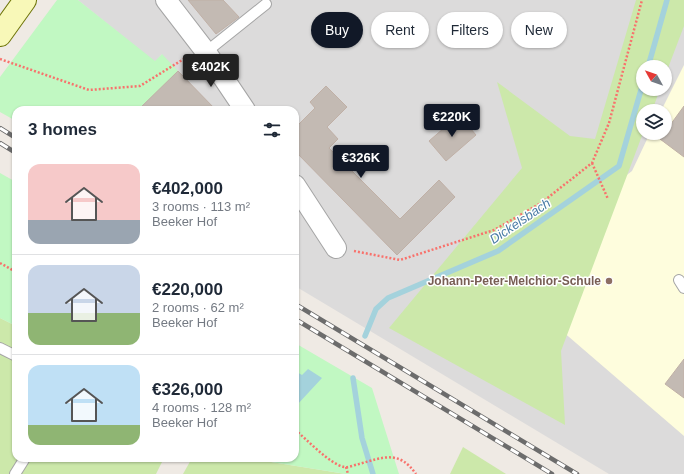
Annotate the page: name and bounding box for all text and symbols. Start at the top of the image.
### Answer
chip: Buy [311,12,363,48]
chip: Rent [371,12,429,48]
chip: Filters [437,12,503,48]
chip: New [511,12,567,48]
pin: €402K [183,54,239,88]
text: €402K [192,59,230,74]
north arrow [636,60,672,96]
map controls [636,60,672,140]
pin: €220K [424,104,480,138]
button: layers [636,104,672,140]
text: €220K [433,109,471,124]
icon: filters [261,119,283,141]
text: 3 homes [28,120,97,139]
pin: €326K [333,145,389,179]
text: €326K [342,150,380,165]
text: €402,000 [152,179,223,198]
icon: home [60,180,108,228]
water label: Dickelsbach [487,195,553,247]
text: 3 rooms · 113 m² [152,199,250,214]
text: Beeker Hof [152,214,217,229]
place label: Johann-Peter-Melchior-Schule [428,274,601,288]
marker: Johann-Peter-Melchior-Schule [604,276,614,286]
text: €220,000 [152,280,223,299]
icon: home [60,281,108,329]
text: 2 rooms · 62 m² [152,300,244,315]
text: Beeker Hof [152,315,217,330]
text: €326,000 [152,380,223,399]
icon: home [60,381,108,429]
text: 4 rooms · 128 m² [152,400,251,415]
text: Beeker Hof [152,415,217,430]

